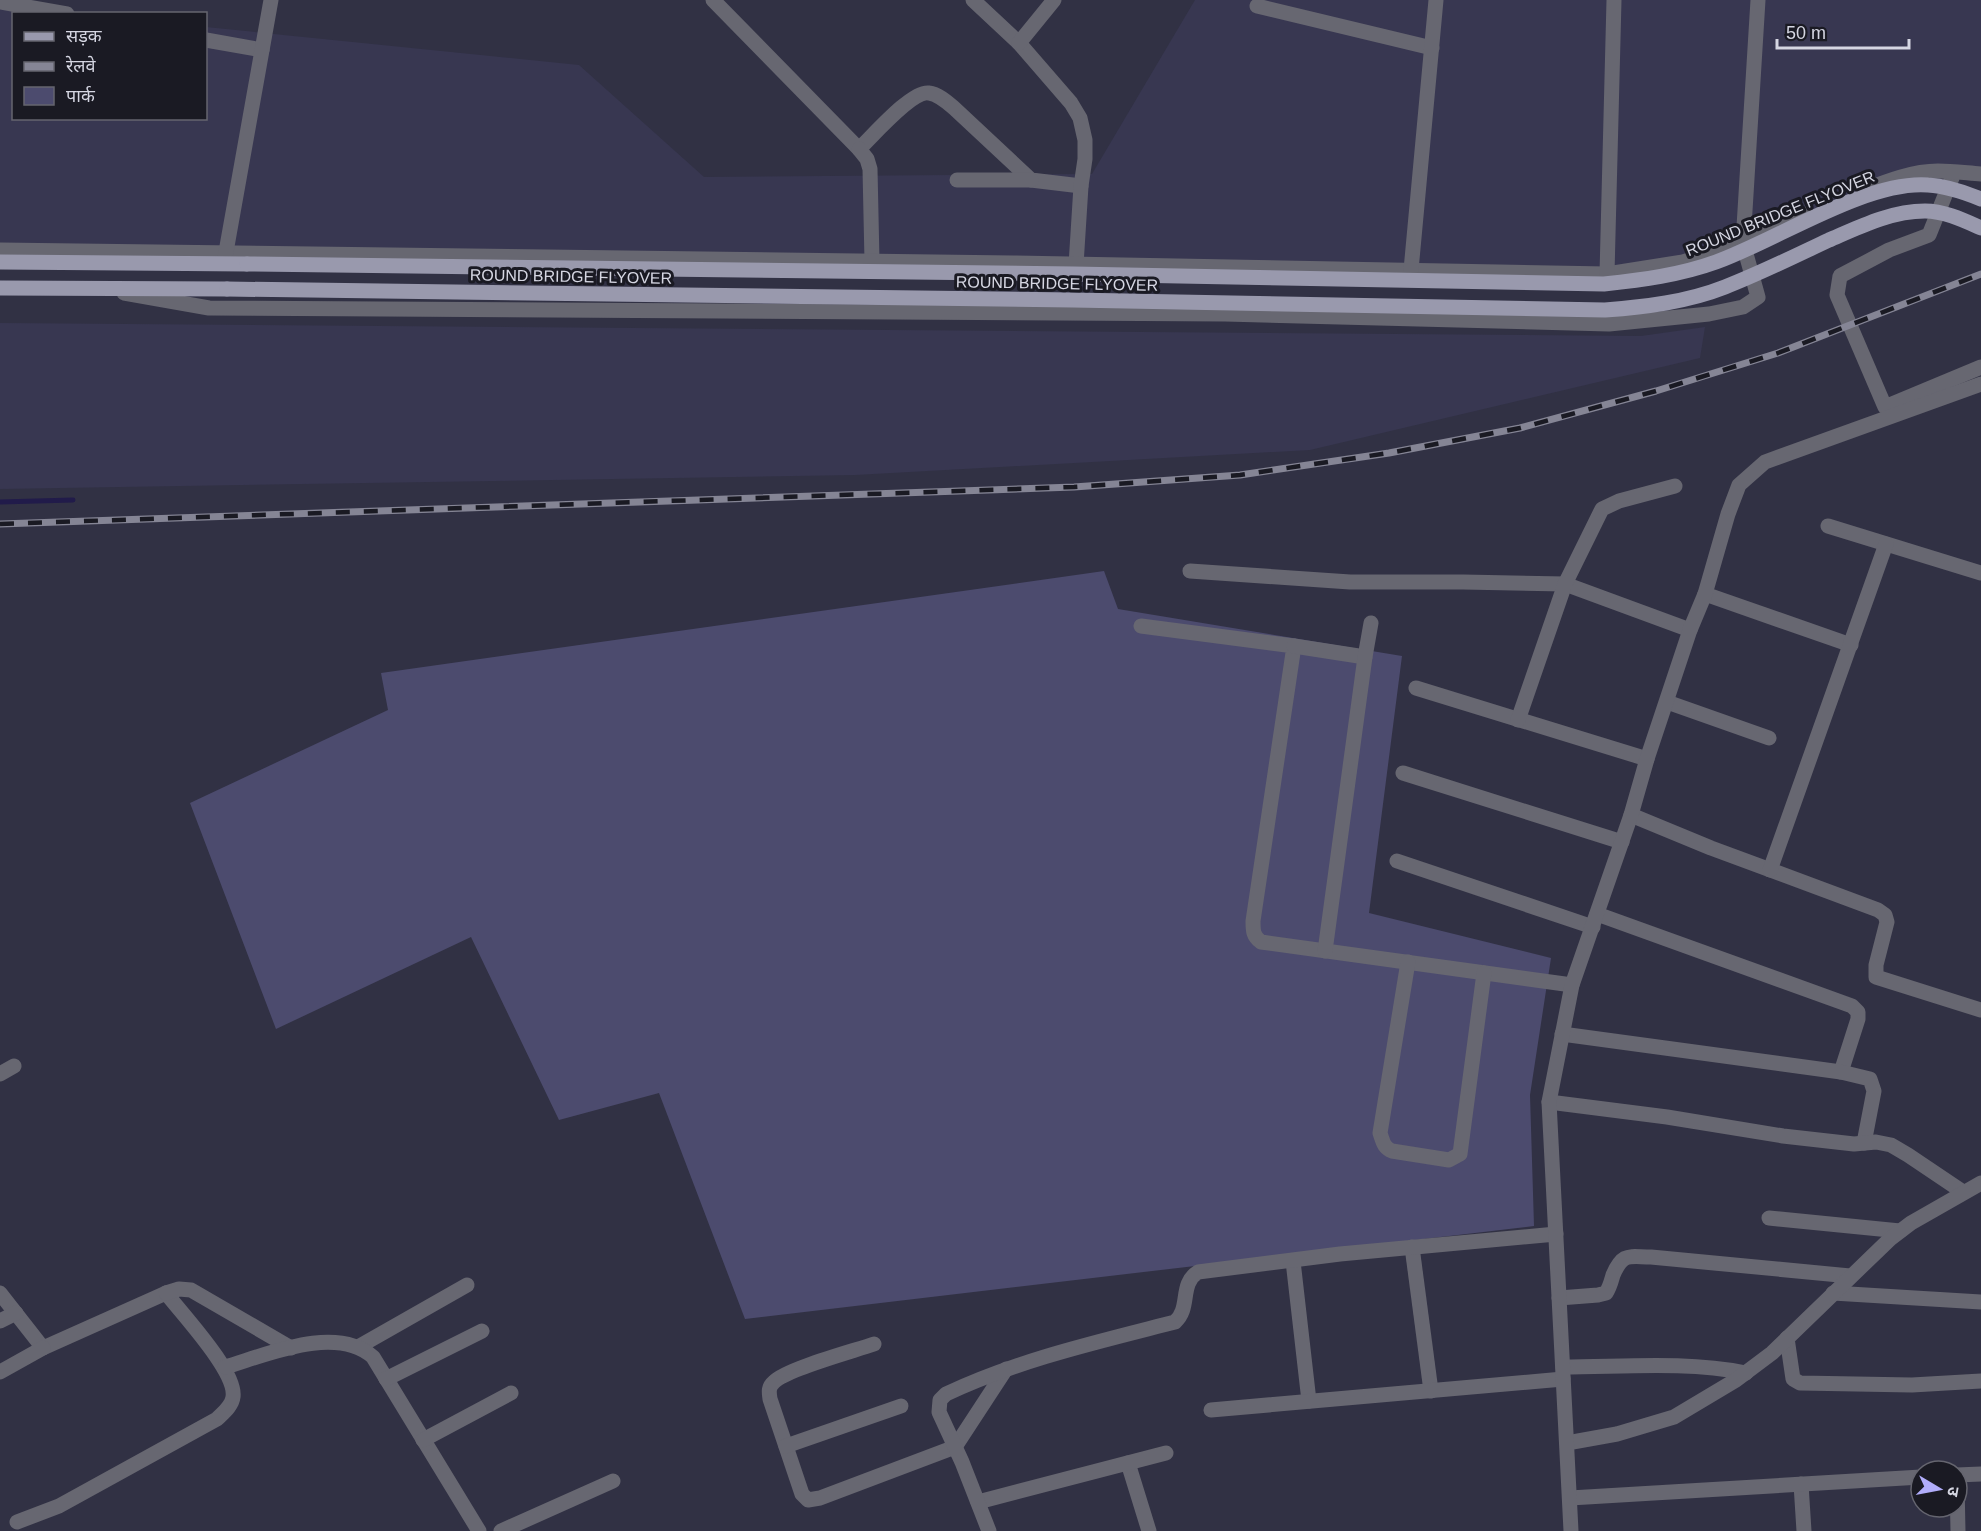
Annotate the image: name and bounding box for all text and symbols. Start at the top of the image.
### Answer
legend [12,12,207,120]
scale bar [1777,12,1909,50]
text: 50 m [1786,23,1826,43]
text: सड़क [66,26,103,46]
text: रेलवे [65,55,97,76]
text: पार्क [66,85,96,106]
street label: ROUND BRIDGE FLYOVER [1683,168,1877,259]
street label: ROUND BRIDGE FLYOVER [470,266,672,287]
street label: ROUND BRIDGE FLYOVER [956,273,1158,294]
north arrow [1909,1459,1969,1519]
text: उ [1944,1485,1962,1498]

